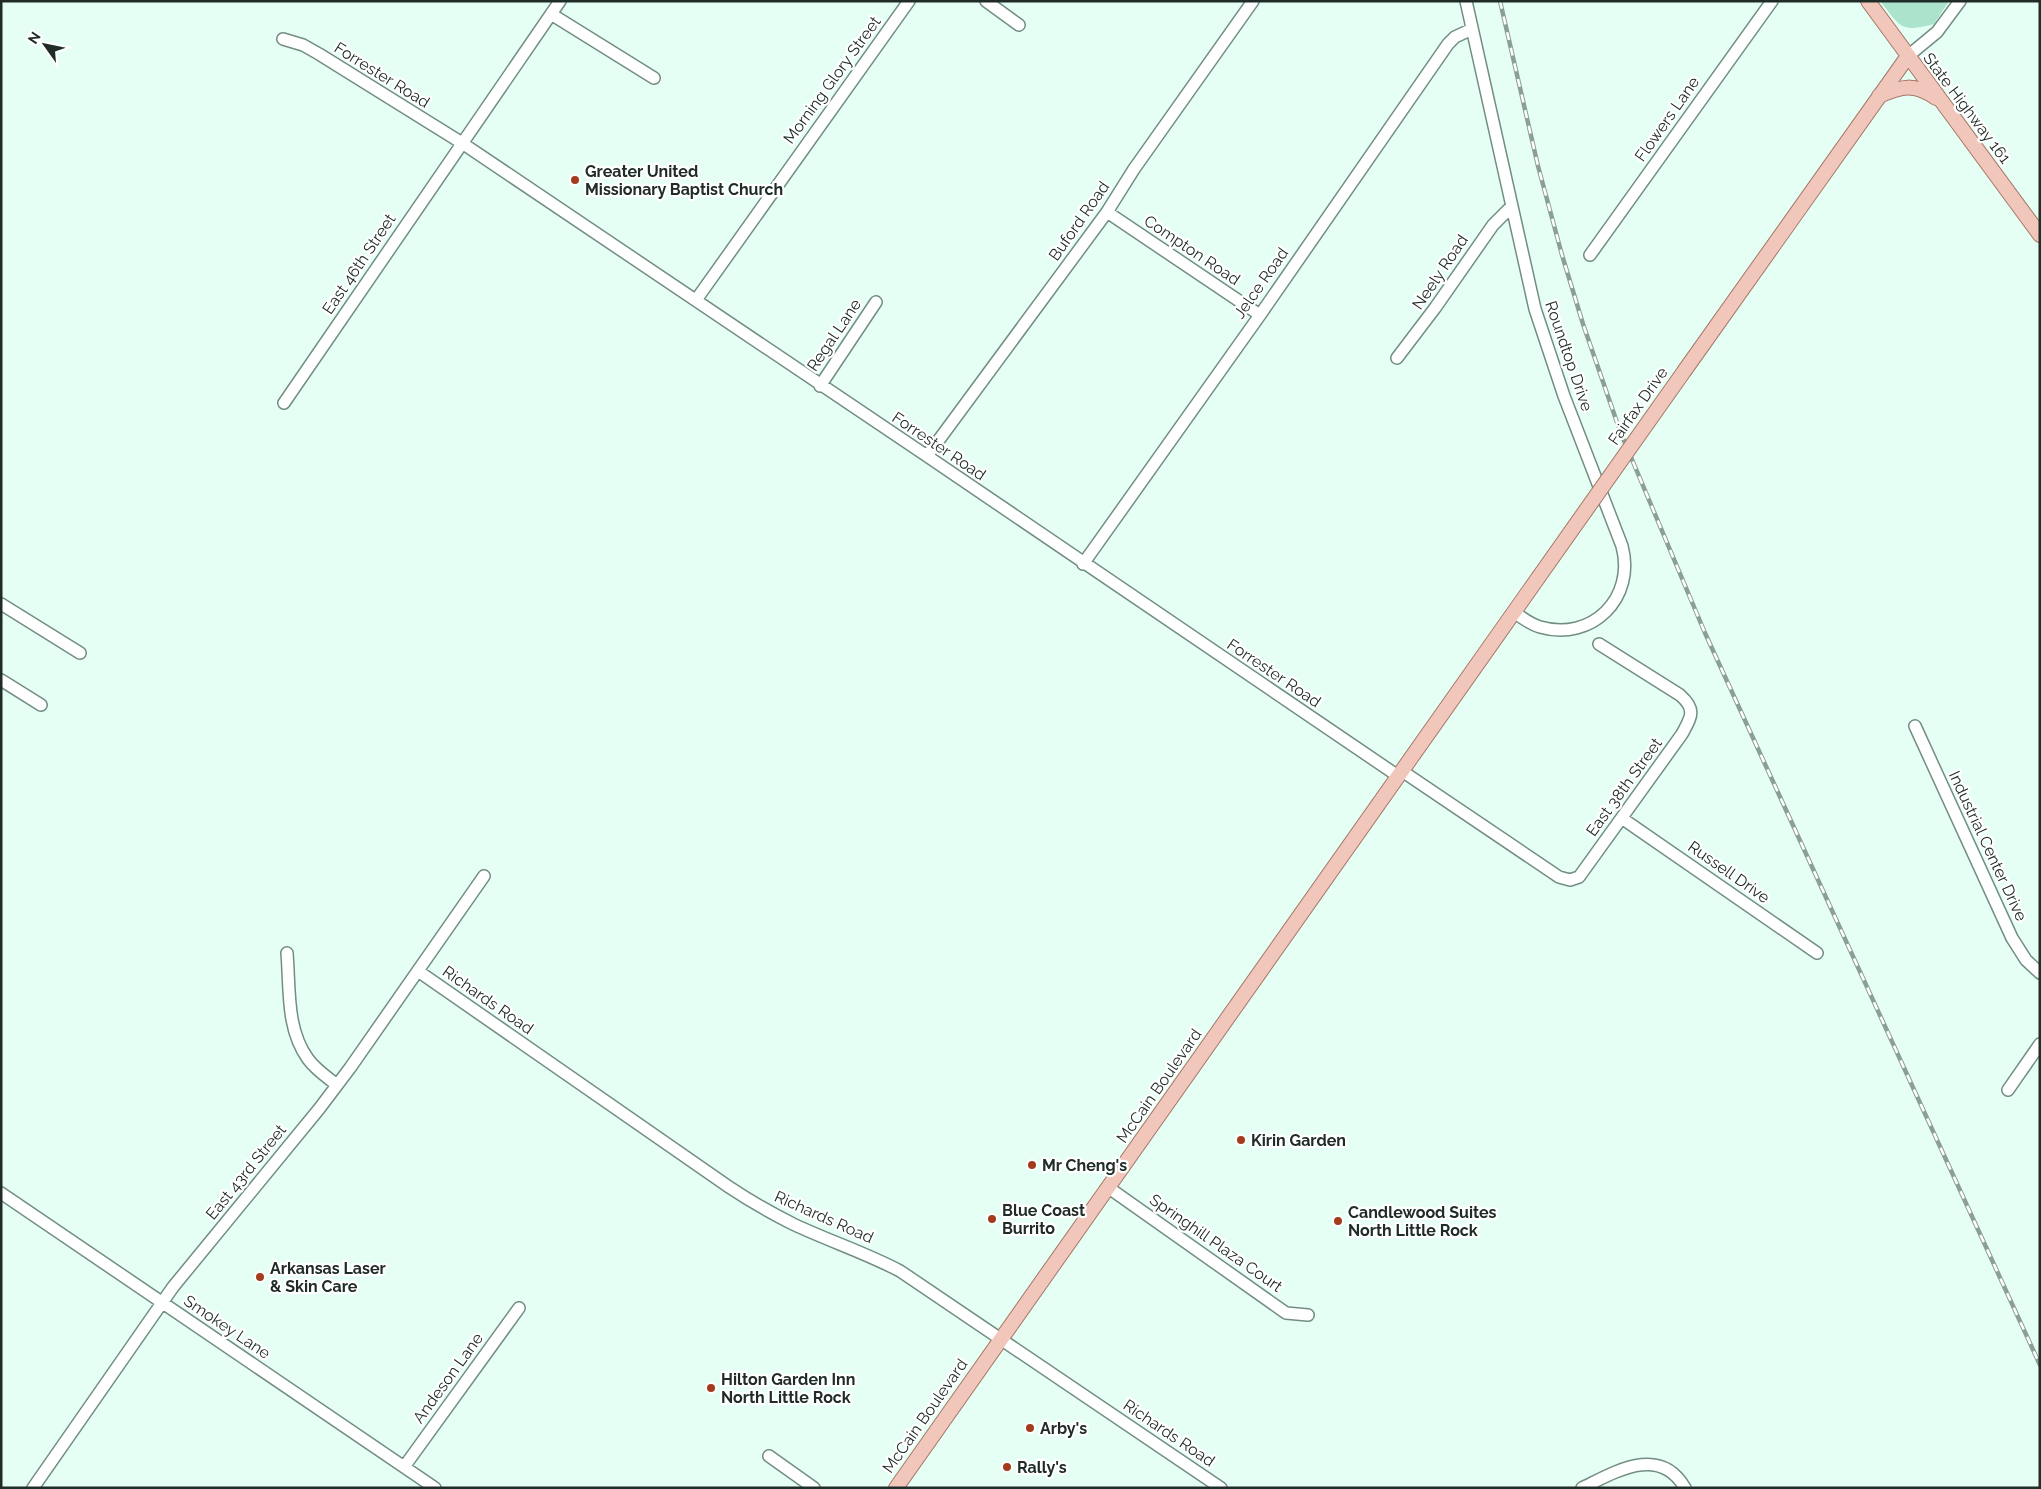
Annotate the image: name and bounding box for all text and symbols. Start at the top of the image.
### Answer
street label: Morning Glory Street [779,12,885,147]
north arrow [20,20,70,70]
text: N [24,29,44,47]
street label: Forrester Road [331,38,433,112]
street label: State Highway 161 [1919,49,2015,167]
street label: Flowers Lane [1631,73,1703,165]
place label: Greater United Missionary Baptist Church [585,162,783,199]
marker: Greater United Missionary Baptist Church [569,174,581,186]
street label: Buford Road [1045,178,1113,264]
street label: East 46th Street [318,210,400,318]
street label: Compton Road [1140,211,1244,289]
street label: Neely Road [1408,231,1472,313]
street label: Jelce Road [1230,244,1292,322]
street label: Regal Lane [803,295,865,375]
street label: Roundtop Drive [1541,298,1597,414]
street label: Fairfax Drive [1604,363,1672,449]
street label: Forrester Road [889,408,989,484]
street label: Forrester Road [1224,635,1324,711]
street label: East 38th Street [1582,734,1666,840]
street label: Industrial Center Drive [1945,768,2031,924]
street label: Russell Drive [1685,837,1773,907]
street label: Richards Road [439,962,537,1038]
street label: McCain Boulevard [1113,1025,1205,1147]
street label: East 43rd Street [202,1120,290,1223]
place label: Kirin Garden [1251,1131,1346,1150]
marker: Kirin Garden [1235,1134,1247,1146]
place label: Mr Cheng's [1042,1156,1127,1175]
marker: Mr Cheng's [1026,1159,1038,1171]
street label: Richards Road [772,1187,876,1247]
street label: Springhill Plaza Court [1146,1190,1287,1296]
place label: Blue Coast Burrito [1002,1201,1085,1238]
place label: Candlewood Suites North Little Rock [1348,1203,1497,1240]
marker: Blue Coast Burrito [986,1213,998,1225]
marker: Candlewood Suites North Little Rock [1332,1215,1344,1227]
place label: Arkansas Laser & Skin Care [270,1259,386,1296]
marker: Arkansas Laser & Skin Care [254,1271,266,1283]
street label: Smokey Lane [180,1291,274,1363]
street label: Andeson Lane [409,1329,487,1427]
street label: McCain Boulevard [879,1355,971,1477]
place label: Hilton Garden Inn North Little Rock [721,1370,855,1407]
marker: Hilton Garden Inn North Little Rock [705,1382,717,1394]
street label: Richards Road [1120,1395,1218,1471]
place label: Arby's [1040,1419,1087,1438]
marker: Arby's [1024,1422,1036,1434]
place label: Rally's [1017,1458,1067,1477]
marker: Rally's [1001,1461,1013,1473]

